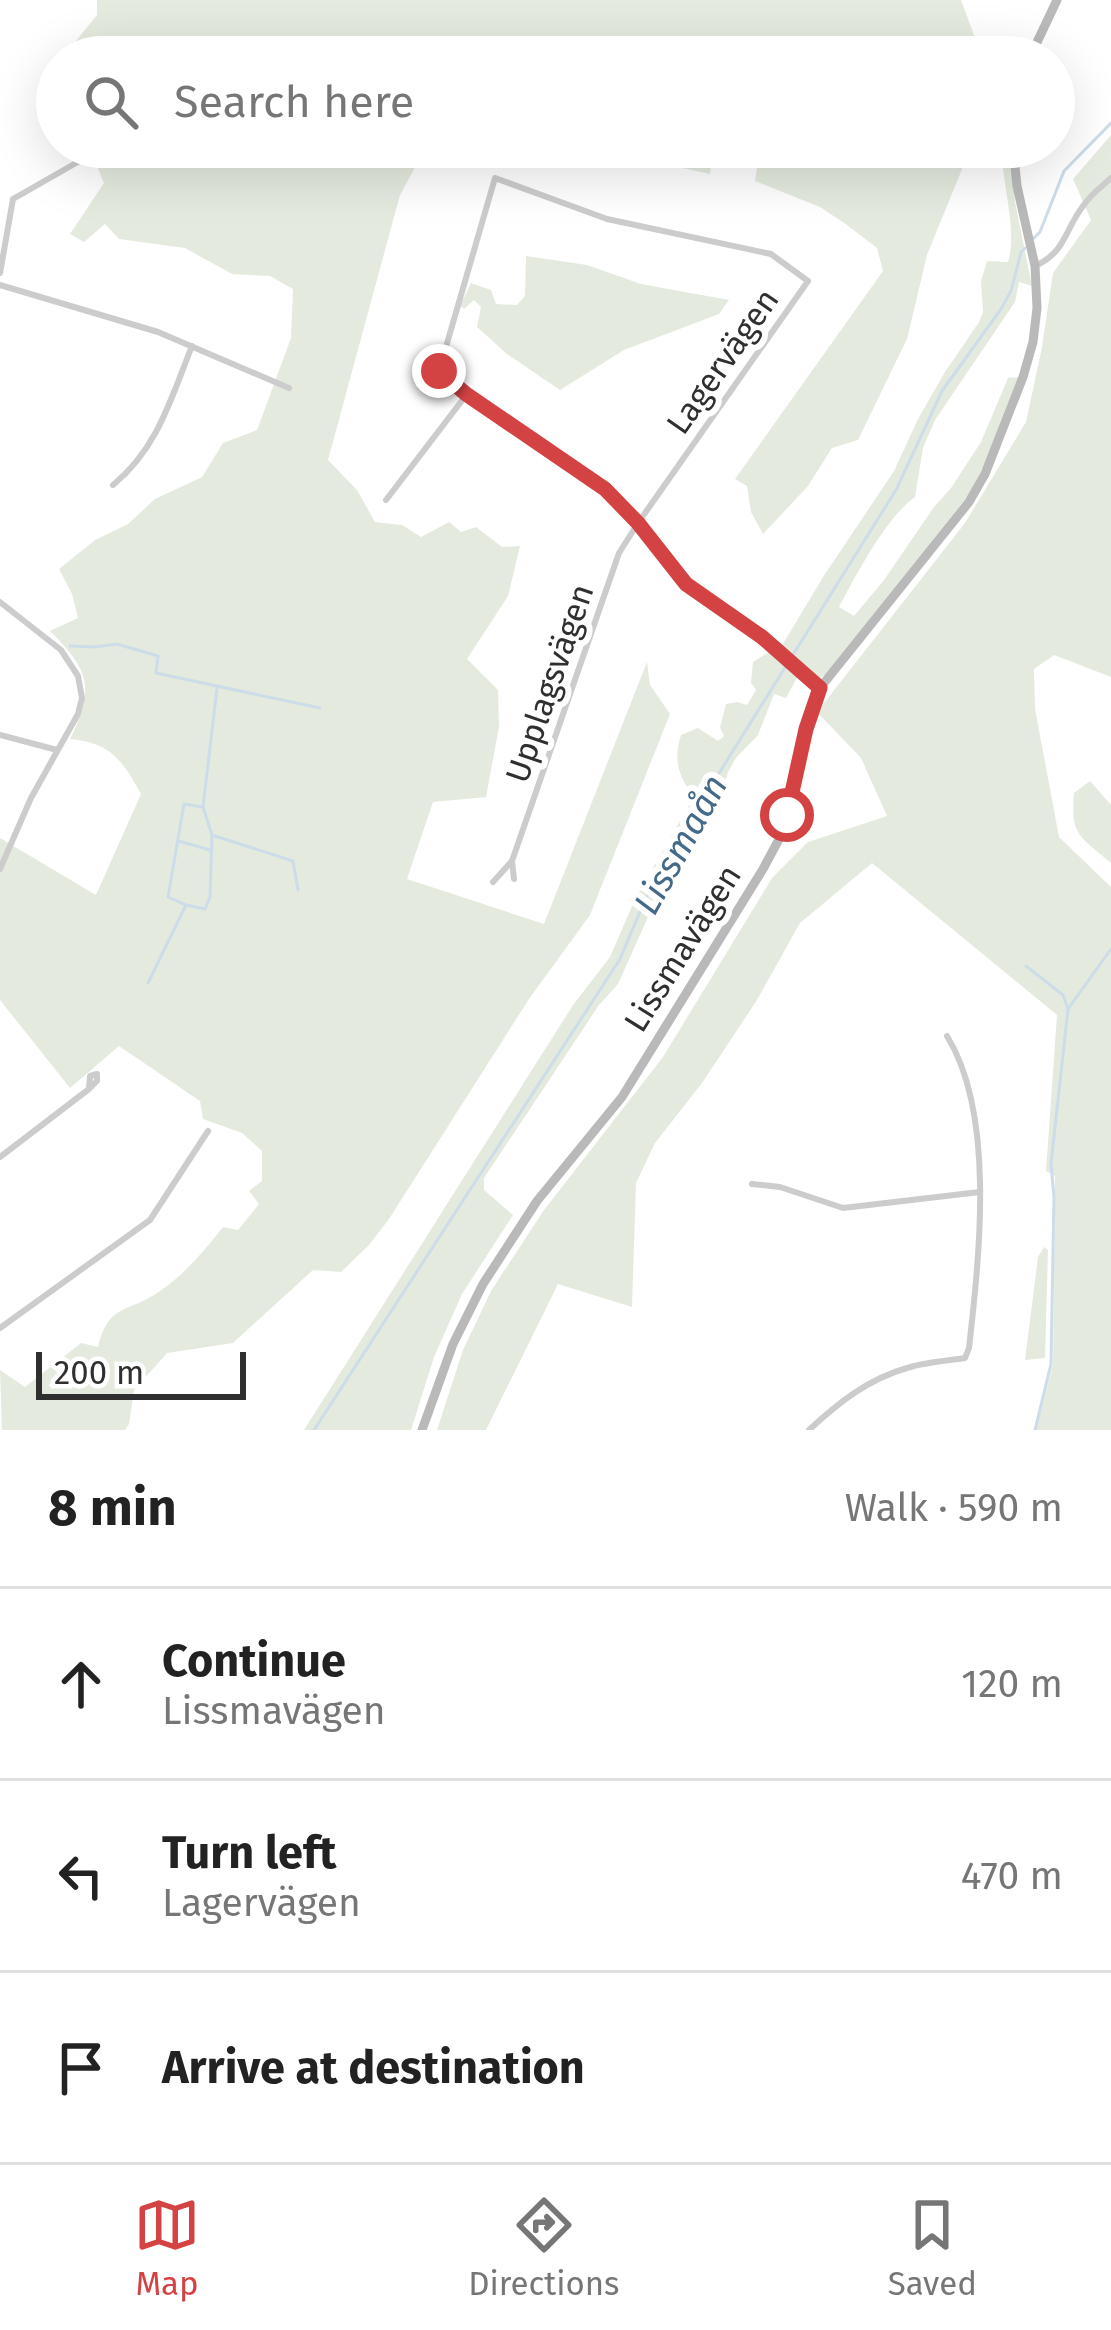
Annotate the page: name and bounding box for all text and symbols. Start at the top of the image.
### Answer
search box [36,36,1075,168]
icon: search [78,69,144,135]
text: Search here [174,75,414,129]
street label: Lagervägen [658,281,787,442]
route end [412,344,466,398]
street label: Upplagsvägen [497,579,603,788]
water label: Lissmaån [625,767,737,922]
route start [760,788,814,842]
street label: Lissmavägen [616,858,750,1039]
scale bar [36,1346,246,1399]
text: 200 m [54,1353,144,1393]
text: 8 min [48,1477,177,1539]
text: Walk · 590 m [845,1485,1063,1531]
text: Continue [162,1634,346,1688]
icon: ahead [48,1651,114,1717]
text: 120 m [961,1661,1063,1707]
text: Lissmavägen [162,1688,386,1734]
text: Turn left [162,1826,336,1880]
icon: left [48,1843,114,1909]
text: 470 m [961,1853,1063,1899]
text: Lagervägen [162,1880,361,1926]
icon: arrive [48,2035,114,2101]
text: Arrive at destination [162,2041,585,2095]
tab: Map [134,2192,200,2304]
tab: Directions [468,2192,620,2304]
tab: Saved [888,2192,977,2304]

